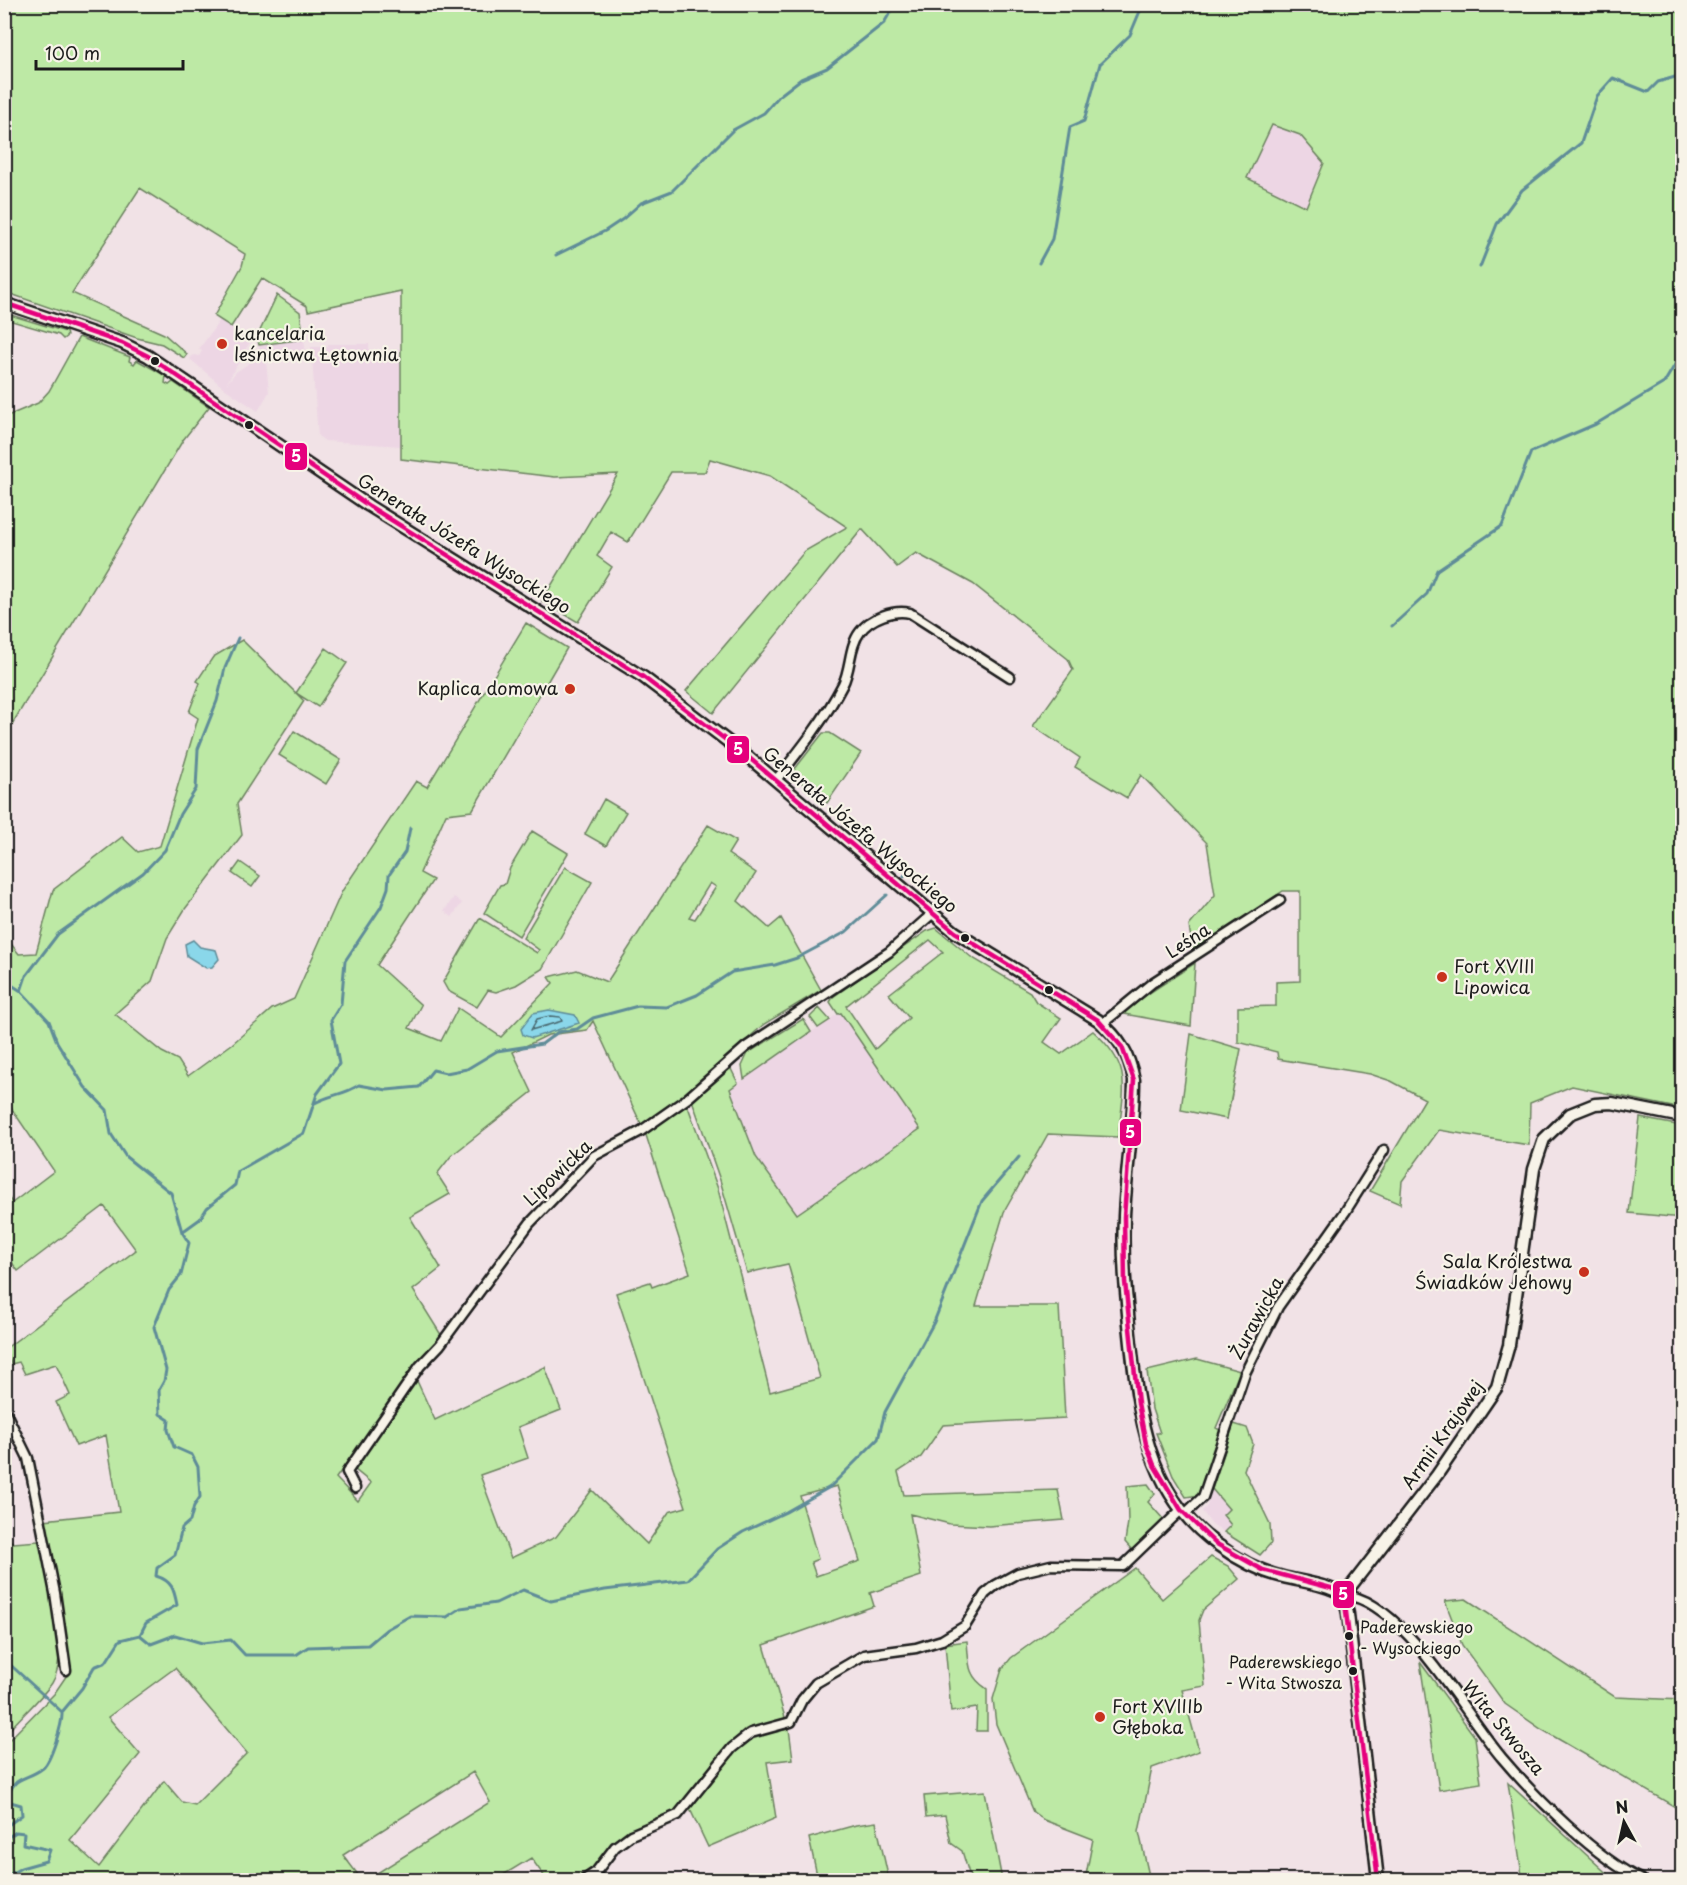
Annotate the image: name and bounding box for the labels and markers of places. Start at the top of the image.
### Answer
place label: kancelaria leśnictwa Łętownia [234,319,399,367]
marker: kancelaria leśnictwa Łętownia [215,337,229,351]
unlabelled marker [149,355,161,367]
unlabelled marker [243,419,255,431]
place label: Kaplica domowa [417,674,559,701]
marker: Kaplica domowa [563,682,577,696]
unlabelled marker [959,932,971,944]
place label: Fort XVIII Lipowica [1454,952,1535,1000]
marker: Fort XVIII Lipowica [1435,970,1449,984]
unlabelled marker [1043,984,1055,996]
place label: Sala Królestwa Świadków Jehowy [1415,1247,1573,1295]
marker: Sala Królestwa Świadków Jehowy [1577,1265,1591,1279]
place label: Paderewskiego - Wysockiego [1360,1614,1473,1659]
marker: Paderewskiego - Wysockiego [1343,1630,1355,1642]
place label: Paderewskiego - Wita Stwosza [1226,1649,1342,1694]
marker: Paderewskiego - Wita Stwosza [1347,1665,1359,1677]
place label: Fort XVIIIb Głęboka [1112,1692,1203,1740]
marker: Fort XVIIIb Głęboka [1093,1710,1107,1724]

